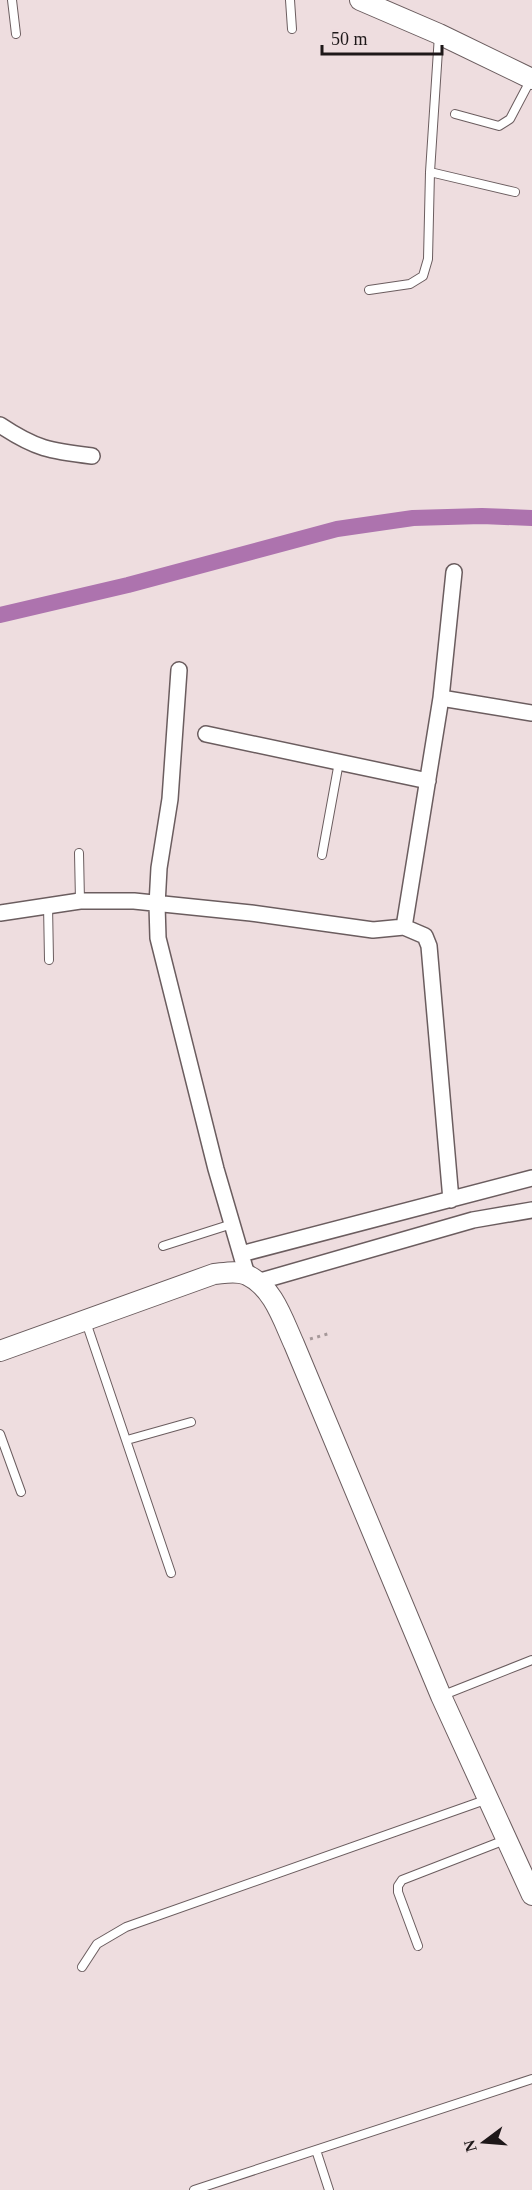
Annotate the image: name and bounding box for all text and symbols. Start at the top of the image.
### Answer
scale bar [322,18,442,56]
text: 50 m [331,29,368,49]
north arrow [454,2112,514,2172]
text: N [460,2138,480,2154]

